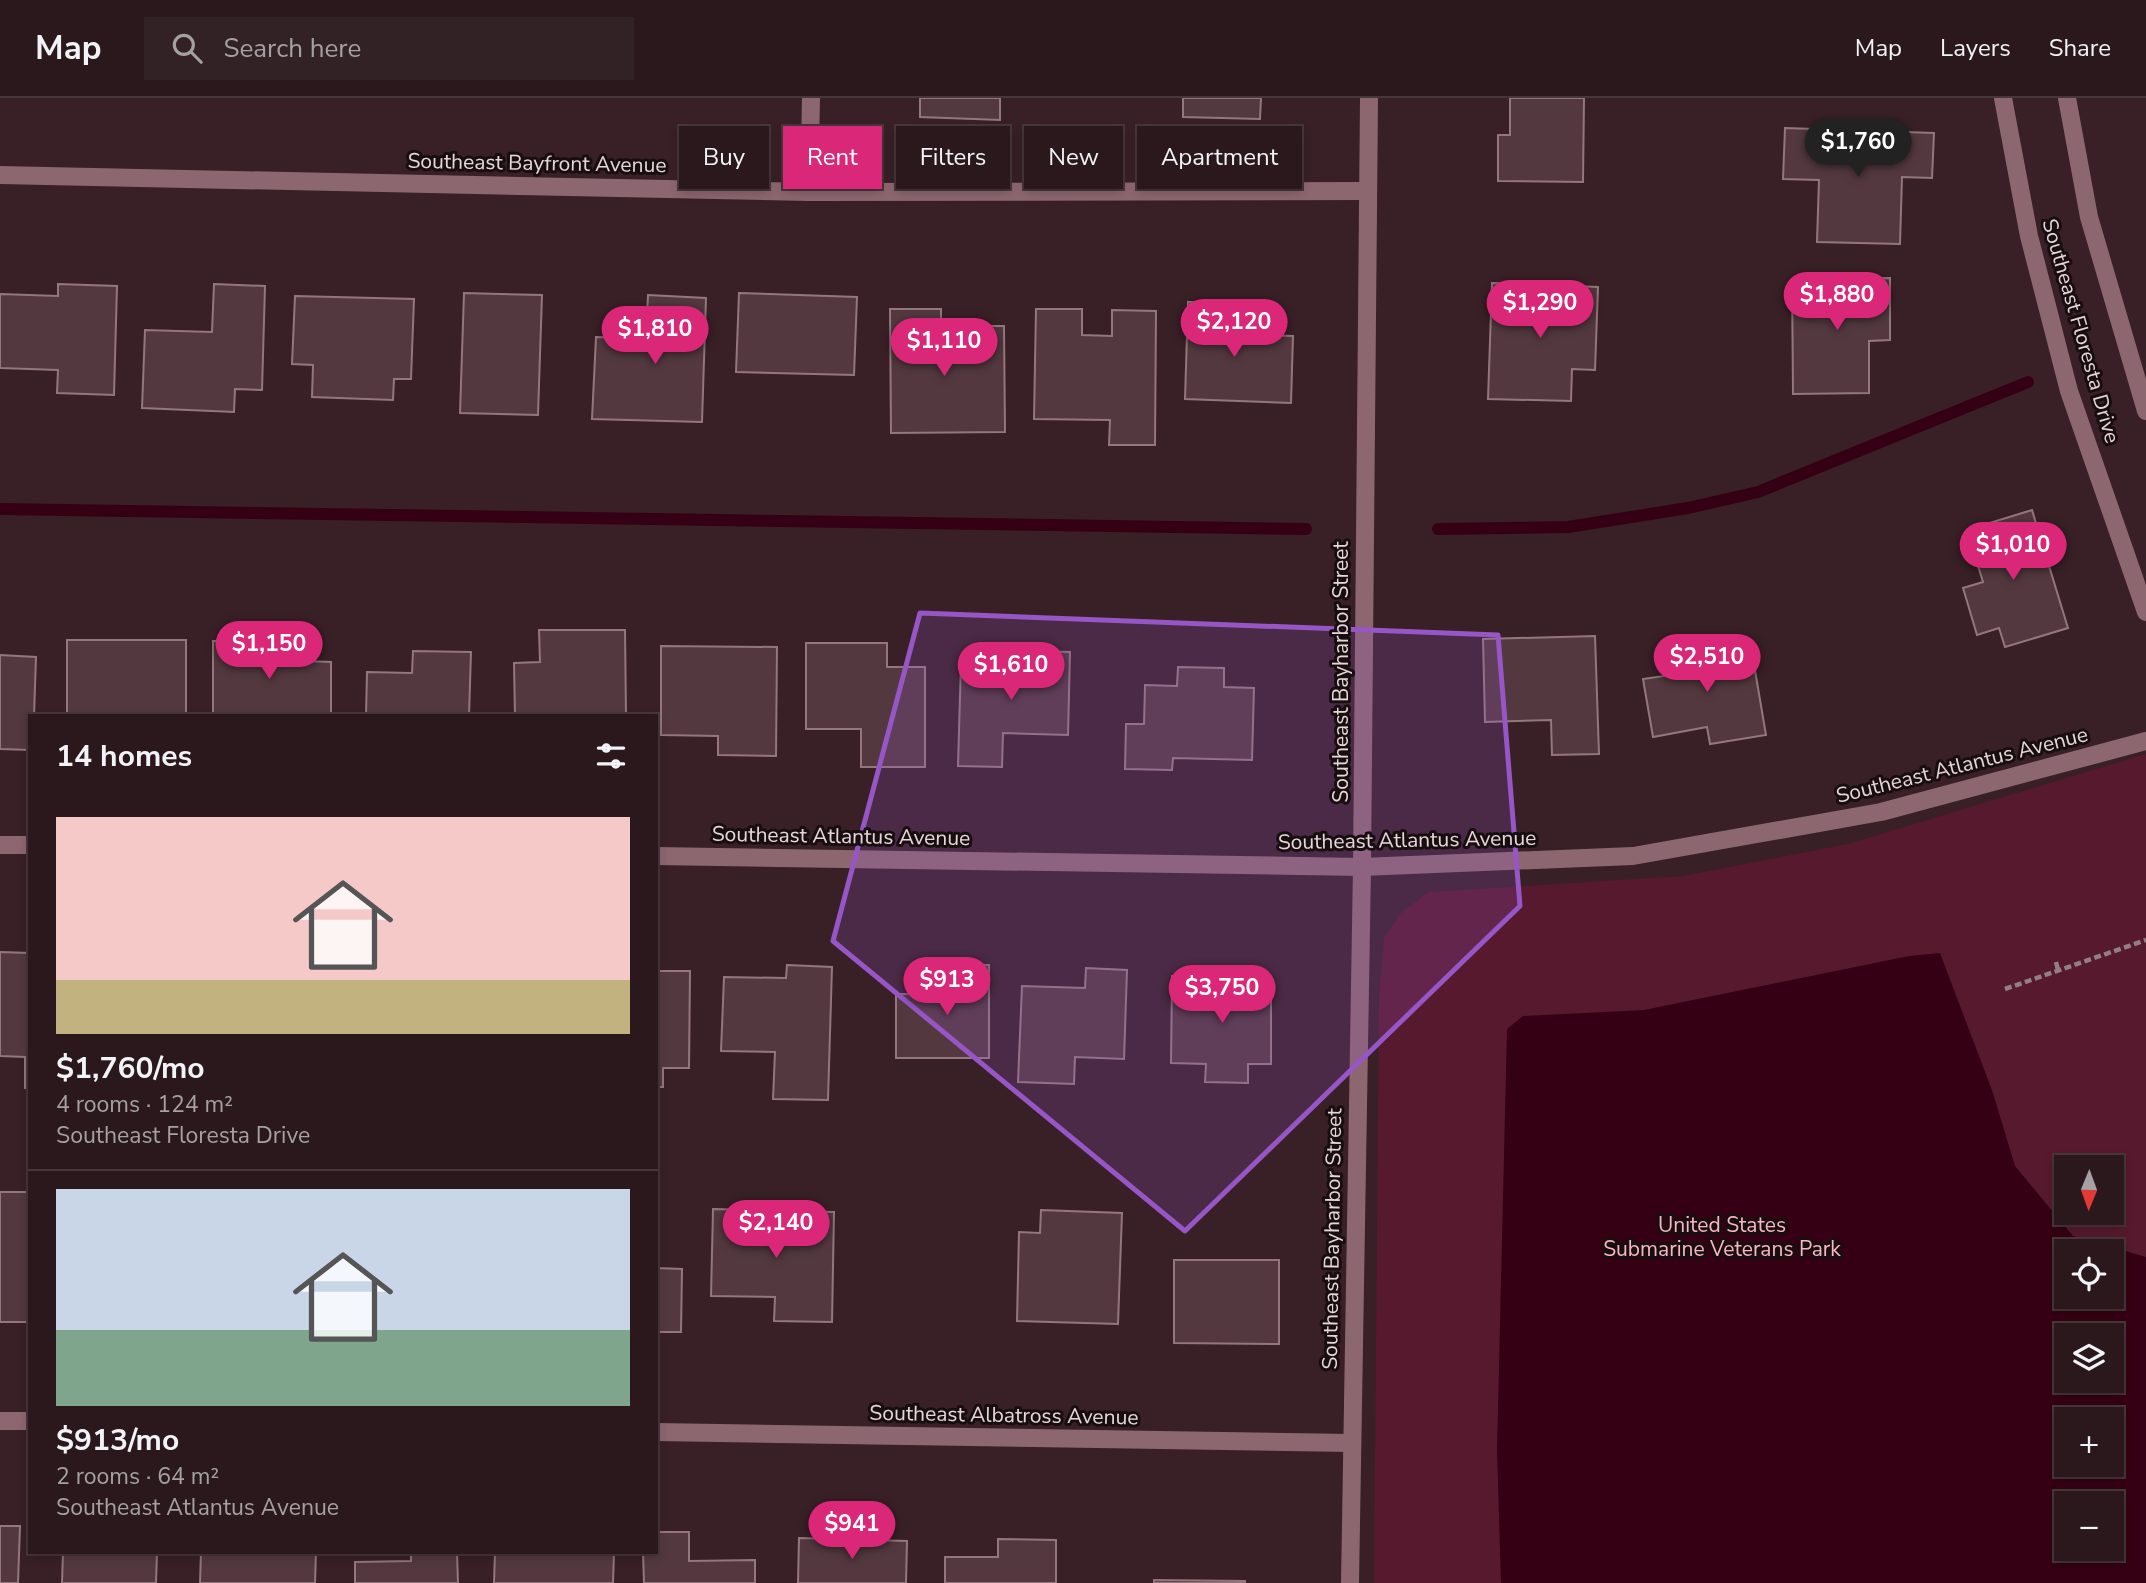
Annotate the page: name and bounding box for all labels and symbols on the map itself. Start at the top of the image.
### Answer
pin: $1,760 [1801,120,1915,179]
street label: Southeast Bayfront Avenue [407,147,667,179]
street label: Southeast Floresta Drive [2036,216,2126,446]
pin: $1,880 [1780,272,1894,332]
pin: $1,290 [1483,280,1597,340]
pin: $2,120 [1177,300,1291,359]
pin: $1,810 [598,306,712,366]
pin: $1,110 [887,318,1001,378]
pin: $1,010 [1956,522,2070,582]
street label: Southeast Bayharbor Street [1327,541,1355,803]
pin: $1,150 [212,622,326,681]
pin: $2,510 [1650,634,1764,694]
pin: $1,610 [954,642,1068,702]
street label: Southeast Atlantus Avenue [1833,720,2091,810]
street label: Southeast Atlantus Avenue [712,820,970,852]
street label: Southeast Atlantus Avenue [1278,824,1536,856]
pin: $913 [906,958,988,1017]
pin: $3,750 [1165,965,1279,1025]
street label: Southeast Bayharbor Street [1316,1107,1348,1370]
north arrow [2054,1155,2124,1225]
pin: $2,140 [719,1200,833,1260]
park label: United States Submarine Veterans Park [1603,1211,1841,1263]
street label: Southeast Albatross Avenue [869,1399,1139,1431]
pin: $941 [811,1502,893,1561]

